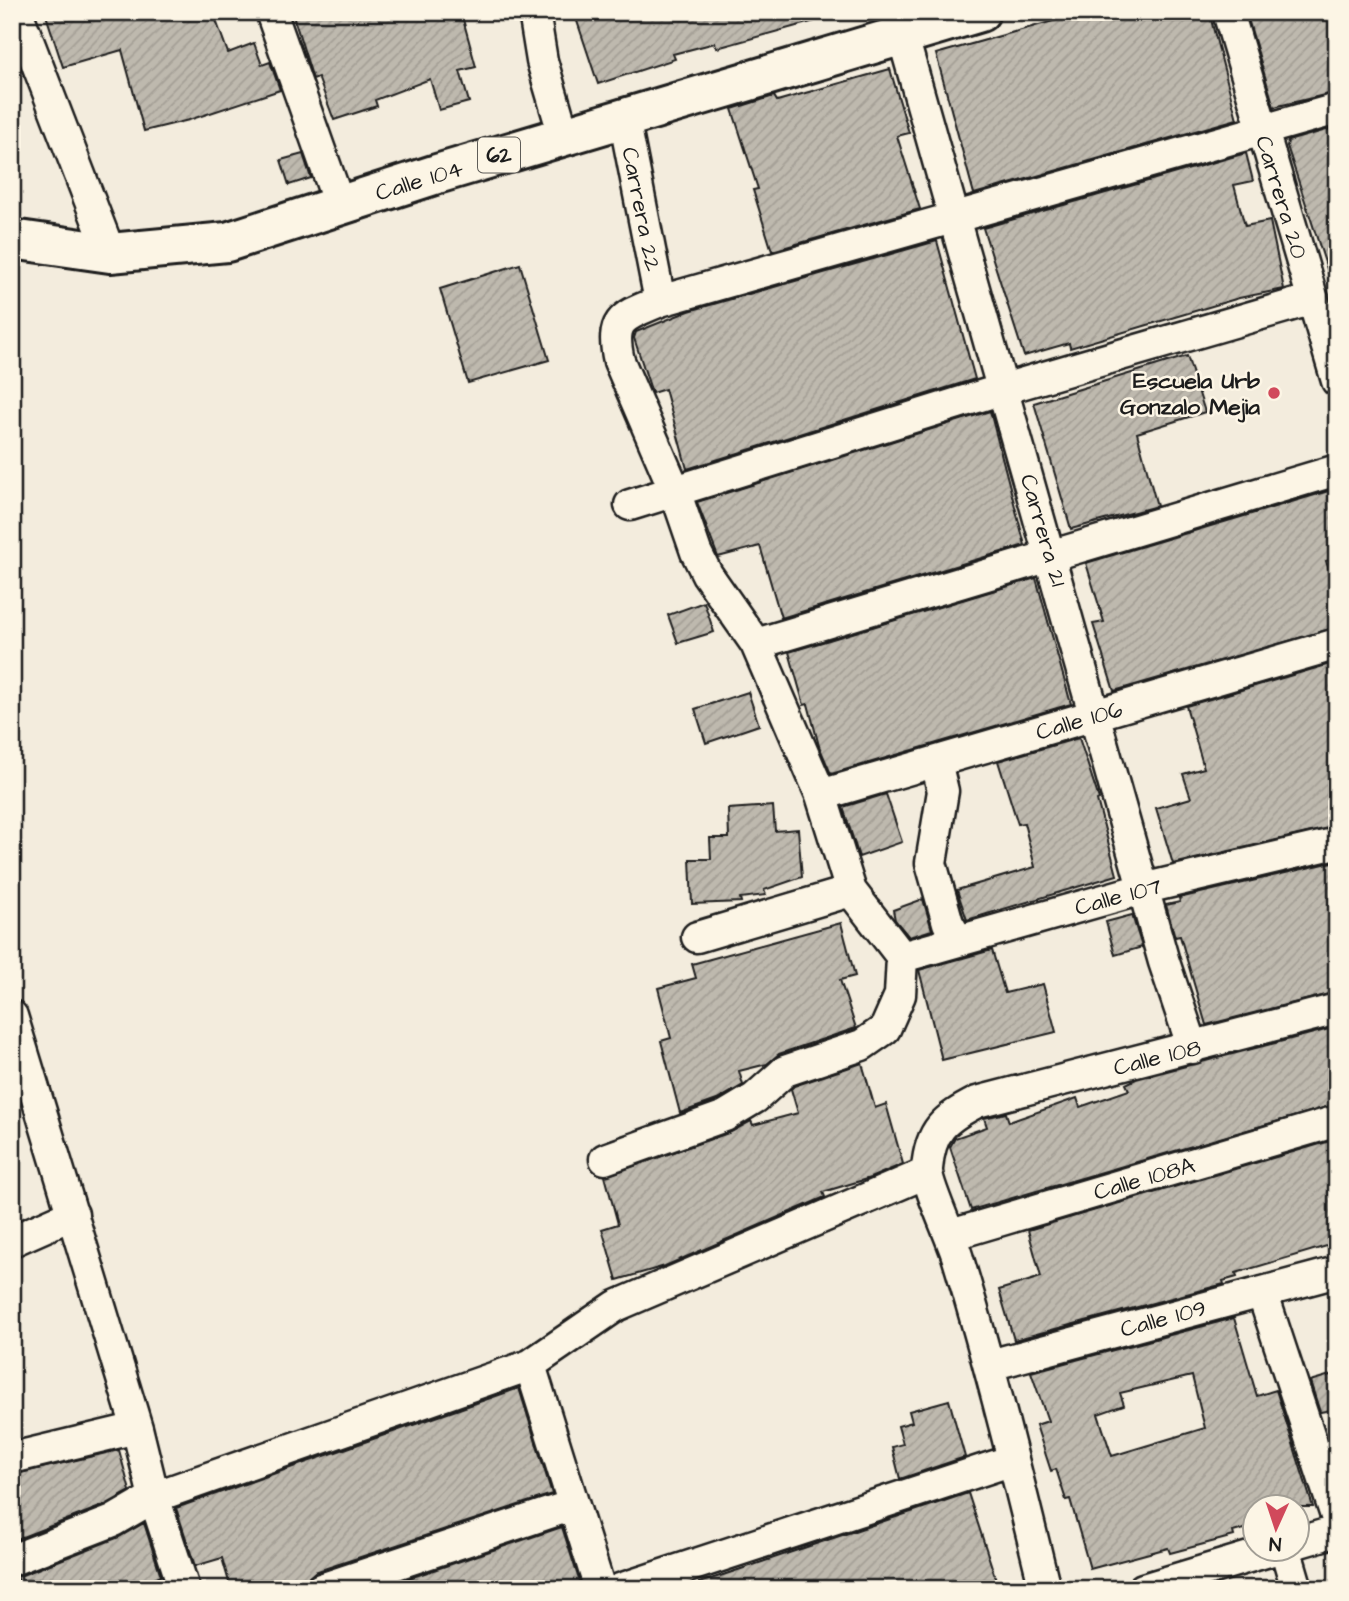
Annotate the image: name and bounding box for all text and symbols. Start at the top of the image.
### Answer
street label: Carrera 20 [1247,132,1315,263]
road number: 62 [478,138,520,172]
street label: Carrera 22 [613,144,669,274]
street label: Calle 104 [372,152,467,209]
place label: Escuela Urb Gonzalo Mejia [1120,365,1260,423]
marker: Escuela Urb Gonzalo Mejia [1266,385,1282,401]
street label: Carrera 21 [1012,470,1074,590]
street label: Calle 106 [1032,693,1126,749]
street label: Calle 107 [1071,870,1165,924]
street label: Calle 108 [1110,1032,1204,1084]
street label: Calle 108A [1090,1149,1199,1209]
street label: Calle 109 [1117,1292,1210,1346]
north arrow [1240,1492,1310,1562]
text: N [1268,1530,1282,1557]

